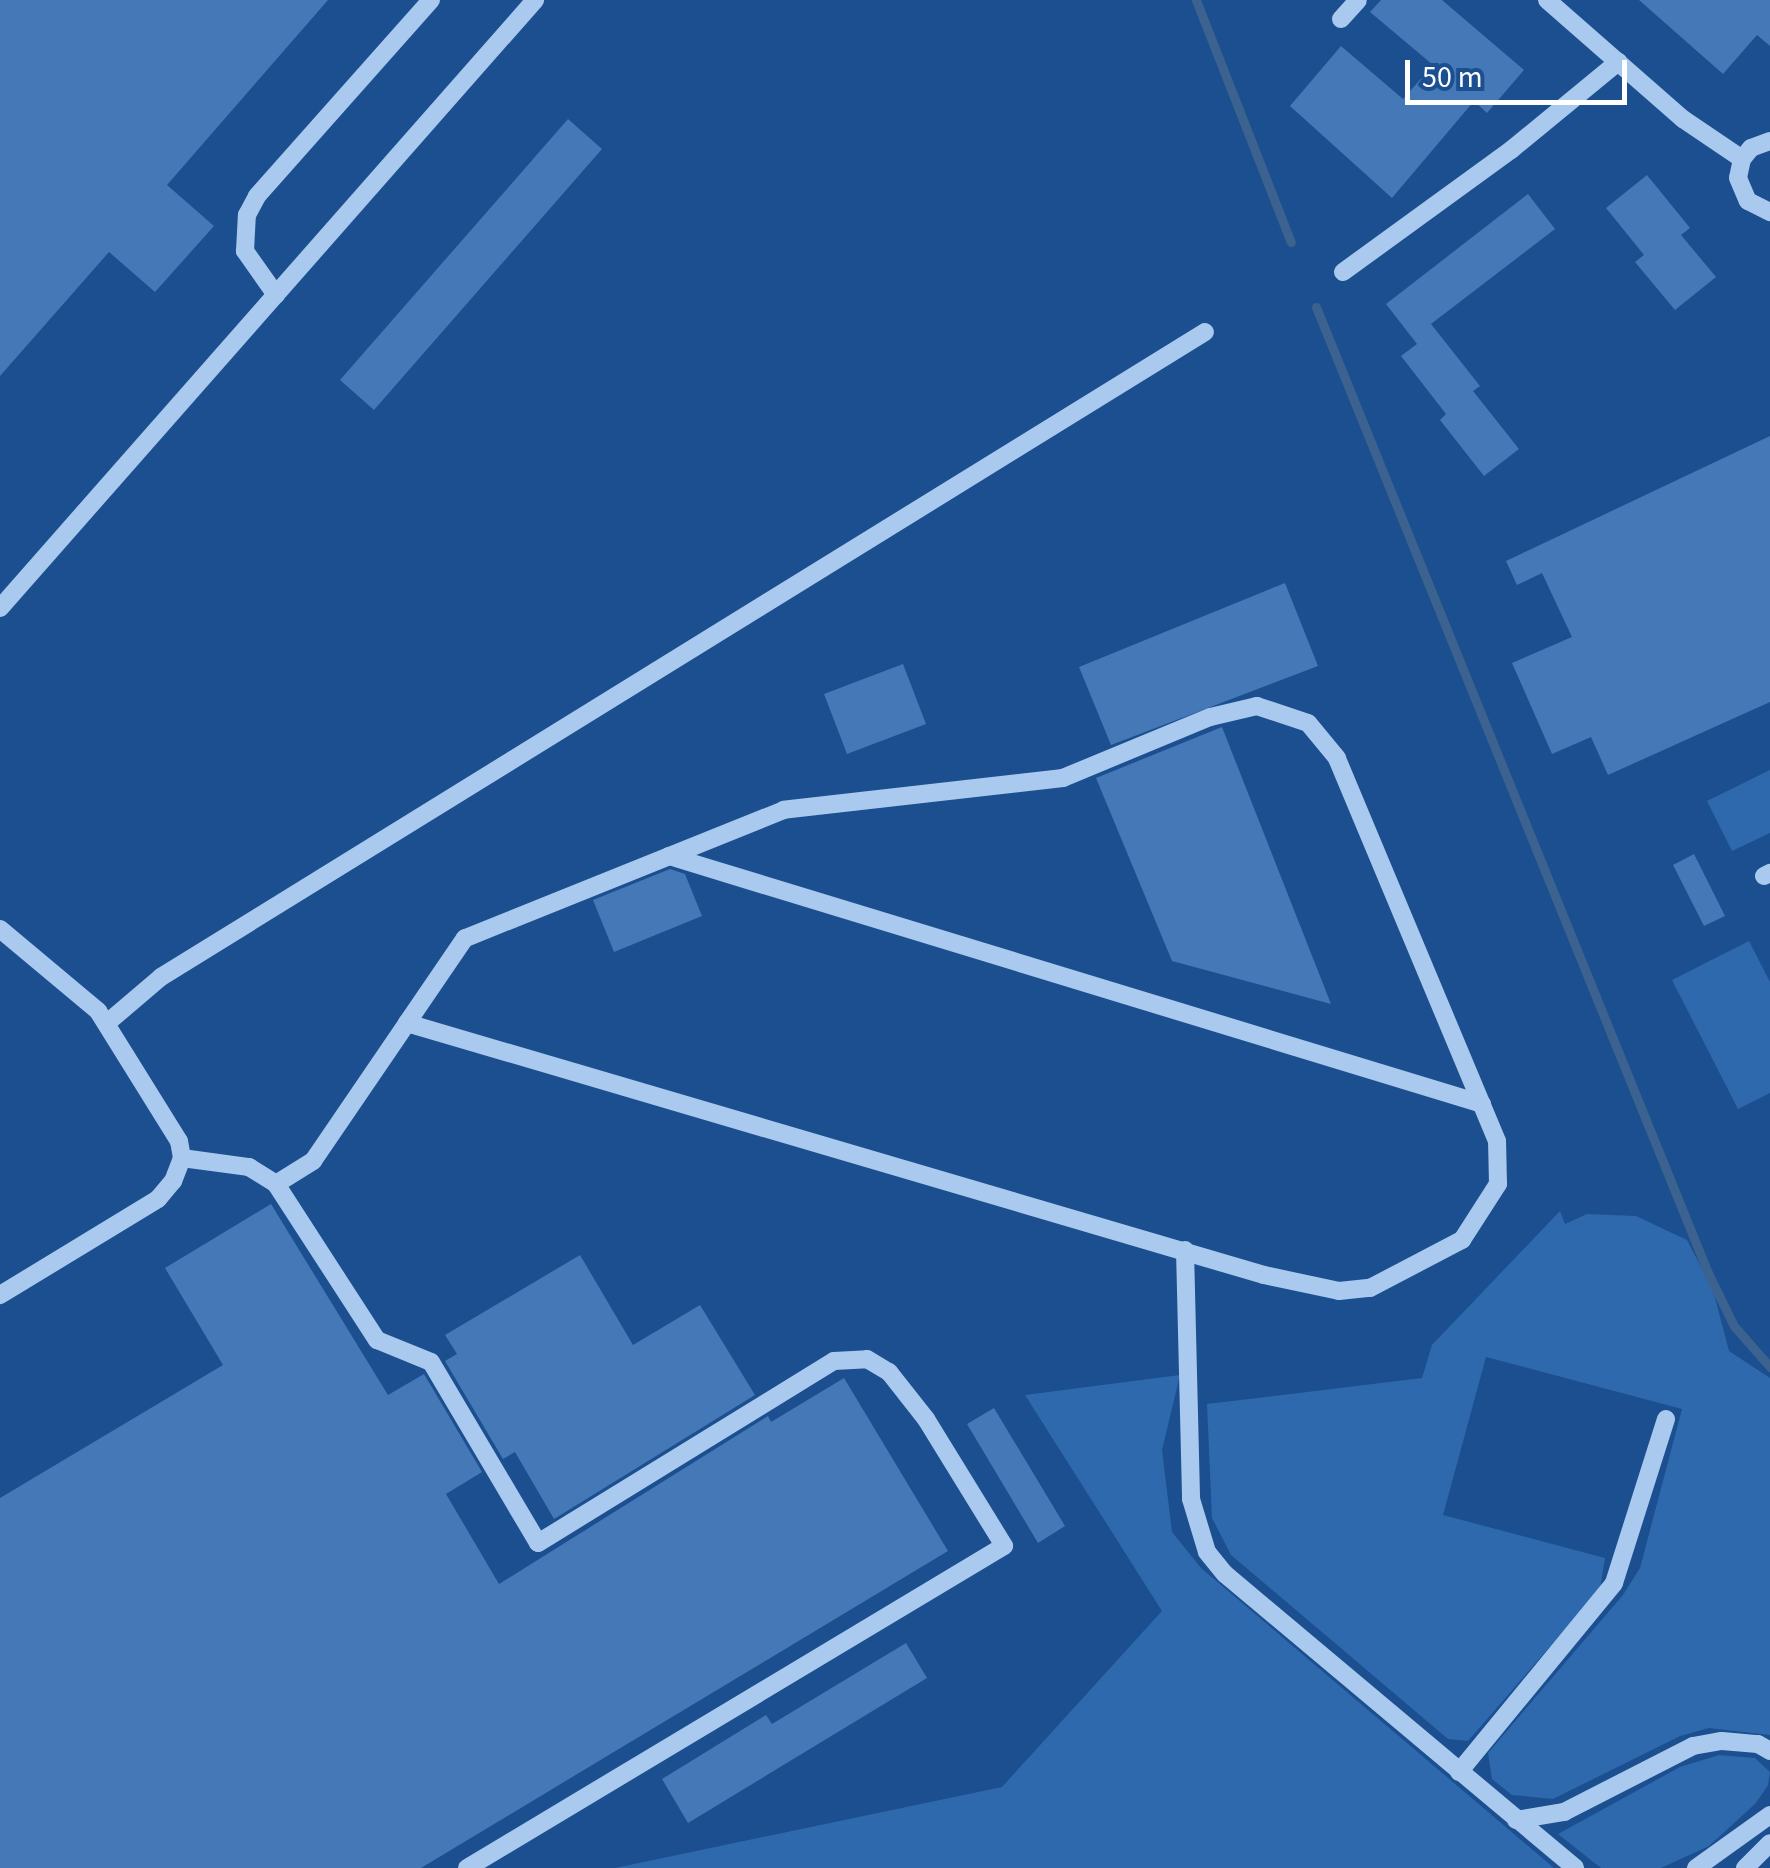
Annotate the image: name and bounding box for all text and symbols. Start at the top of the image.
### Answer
scale bar [1410,40,1632,102]
text: 50 m [1422,56,1483,99]

